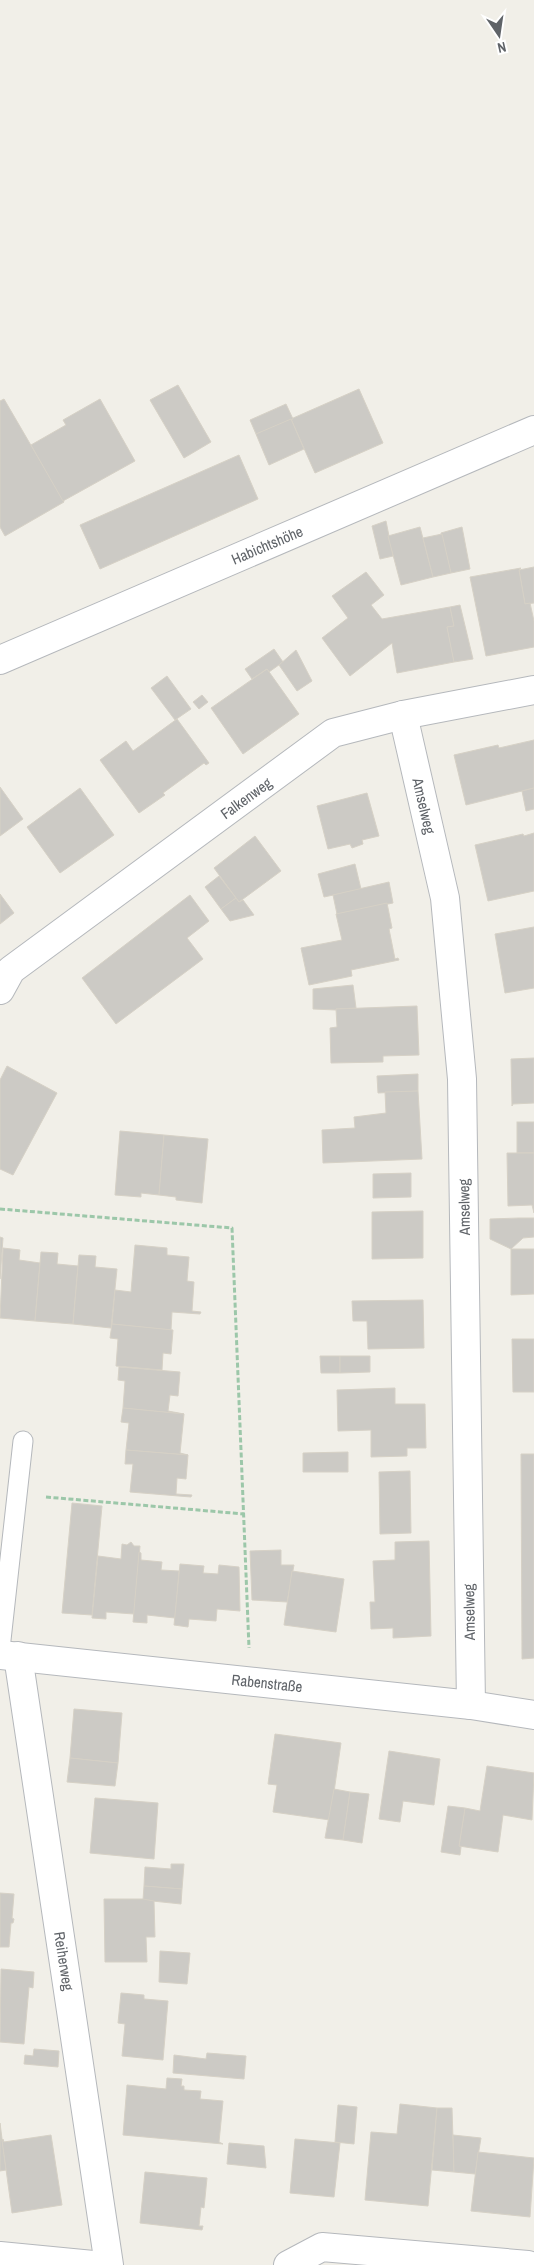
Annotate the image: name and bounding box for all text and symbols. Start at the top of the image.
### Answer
north arrow [474,10,524,60]
text: N [496,38,508,57]
street label: Habichtshöhe [228,520,306,569]
street label: Falkenweg [216,772,276,824]
street label: Amselweg [407,775,441,836]
street label: Amselweg [453,1178,475,1237]
street label: Amselweg [458,1583,480,1642]
street label: Rabenstraße [231,1669,304,1697]
street label: Reiherweg [49,1930,79,1992]

